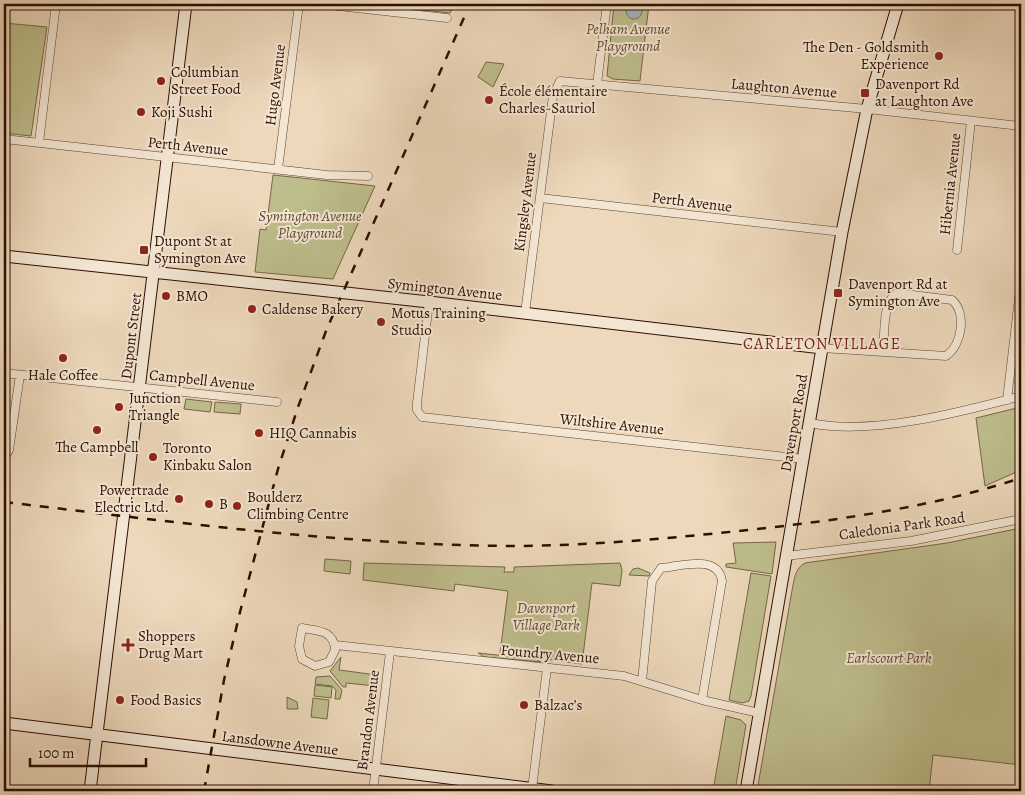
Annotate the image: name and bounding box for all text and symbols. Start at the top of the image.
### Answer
park label: Pelham Avenue Playground [586,19,671,56]
place label: The Den - Goldsmith Experience [803,37,929,74]
street label: Hugo Avenue [260,43,290,127]
marker: The Den - Goldsmith Experience [933,50,945,62]
place label: Columbian Street Food [171,62,242,99]
street label: Laughton Avenue [730,73,838,103]
place label: Davenport Rd at Laughton Ave [875,74,974,111]
marker: Columbian Street Food [155,75,167,87]
place label: École élémentaire Charles-Sauriol [499,81,608,118]
marker: Davenport Rd at Laughton Ave [859,87,871,99]
marker: École élémentaire Charles-Sauriol [483,94,495,106]
place label: Koji Sushi [151,102,213,122]
marker: Koji Sushi [135,106,147,118]
street label: Perth Avenue [147,132,229,160]
street label: Hibernia Avenue [935,132,965,236]
street label: Kingsley Avenue [509,151,541,253]
street label: Perth Avenue [651,187,734,217]
park label: Symington Avenue Playground [259,206,362,243]
place label: Dupont St at Symington Ave [154,231,246,268]
marker: Dupont St at Symington Ave [138,244,150,256]
street label: Symington Avenue [387,273,504,305]
place label: Davenport Rd at Symington Ave [848,274,947,311]
place label: BMO [176,286,208,306]
marker: Davenport Rd at Symington Ave [832,287,844,299]
marker: BMO [160,290,172,302]
street label: Dupont Street [116,292,146,380]
place label: Caldense Bakery [262,299,364,319]
marker: Caldense Bakery [246,303,258,315]
place label: Motus Training Studio [391,303,486,340]
marker: Motus Training Studio [375,316,387,328]
district label: CARLETON VILLAGE [743,333,901,355]
marker: Hale Coffee [57,352,69,364]
place label: Hale Coffee [28,365,99,385]
street label: Campbell Avenue [148,365,256,396]
street label: Davenport Road [776,372,813,473]
place label: Junction Triangle [129,388,181,425]
marker: Junction Triangle [113,401,125,413]
street label: Wiltshire Avenue [558,408,665,439]
place label: HIQ Cannabis [269,423,357,443]
marker: The Campbell [91,424,103,436]
marker: HIQ Cannabis [253,427,265,439]
place label: The Campbell [56,437,139,457]
place label: Toronto Kinbaku Salon [163,438,252,475]
marker: Toronto Kinbaku Salon [147,451,159,463]
place label: Powertrade Electric Ltd. [94,480,169,517]
place label: Boulderz Climbing Centre [247,487,349,524]
marker: Powertrade Electric Ltd. [173,493,185,505]
place label: B [219,494,228,514]
marker: B [203,498,215,510]
marker: Boulderz Climbing Centre [231,500,243,512]
street label: Caledonia Park Road [838,507,967,545]
park label: Davenport Village Park [512,598,580,635]
place label: Shoppers Drug Mart [138,626,203,663]
marker: Shoppers Drug Mart [122,639,134,651]
street label: Foundry Avenue [500,640,601,668]
park label: Earlscourt Park [846,648,932,668]
street label: Brandon Avenue [352,668,384,771]
place label: Food Basics [130,690,202,710]
marker: Food Basics [114,694,126,706]
place label: Balzac’s [534,695,583,715]
marker: Balzac’s [518,699,530,711]
street label: Lansdowne Avenue [221,726,340,760]
scale bar [30,735,146,767]
text: 100 m [38,743,75,763]

